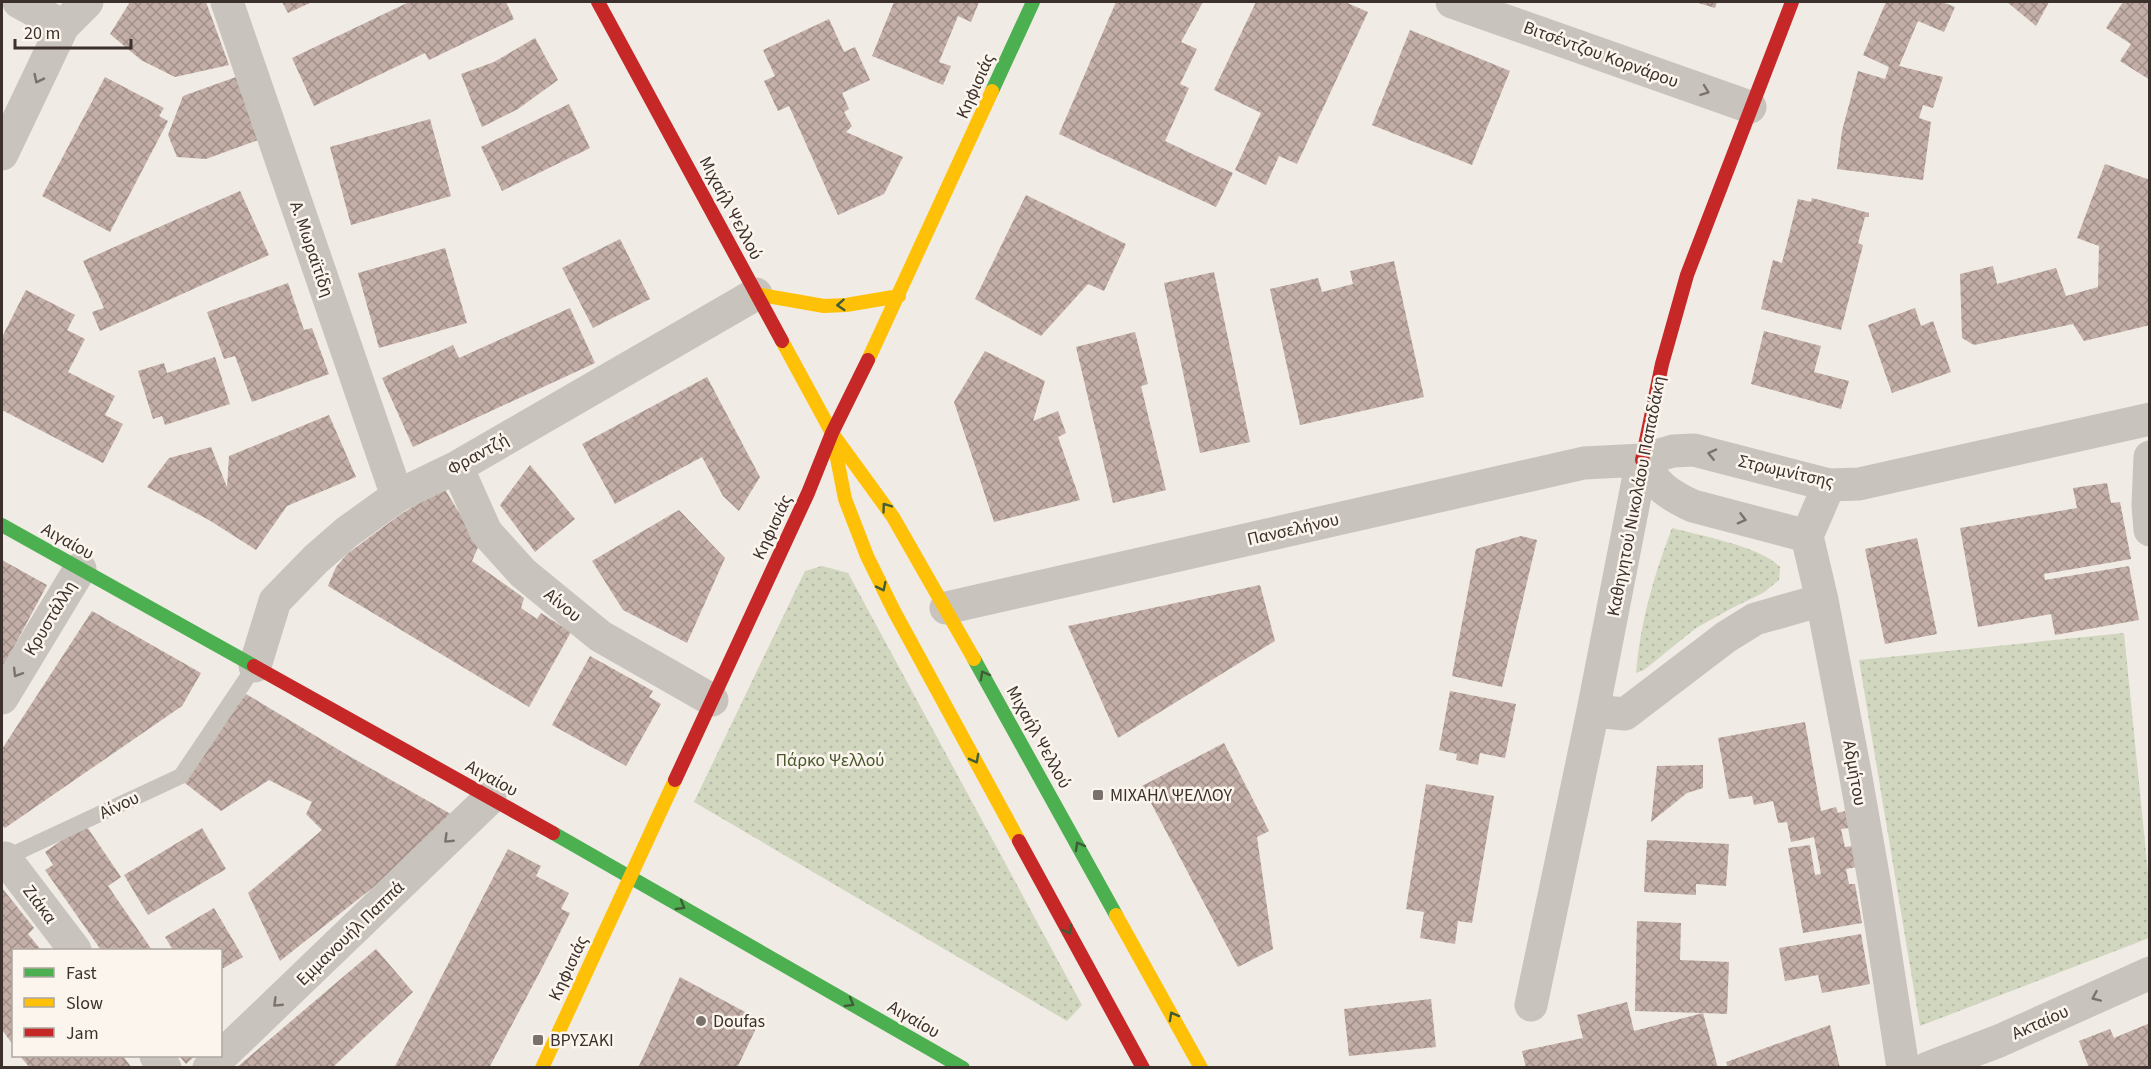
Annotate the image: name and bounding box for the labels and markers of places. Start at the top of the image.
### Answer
place label: ΜΙΧΑΗΛ ΨΕΛΛΟΥ [1110,783,1232,808]
marker: ΜΙΧΑΗΛ ΨΕΛΛΟΥ [1091,788,1105,802]
place label: Doufas [713,1009,765,1034]
marker: Doufas [694,1014,708,1028]
place label: ΒΡΥΣΑΚΙ [550,1028,614,1053]
marker: ΒΡΥΣΑΚΙ [531,1033,545,1047]

